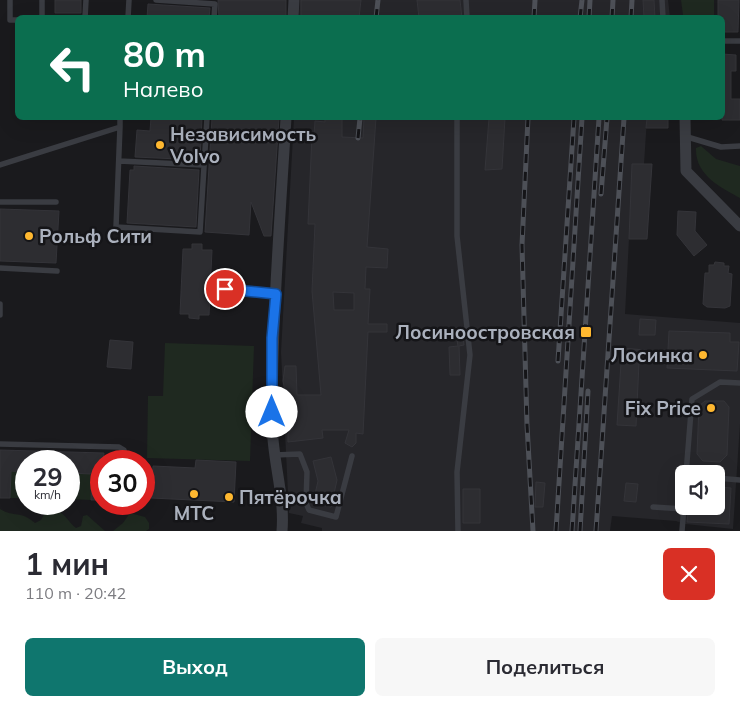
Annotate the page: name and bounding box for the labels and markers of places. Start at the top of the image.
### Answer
place label: Независимость Volvo [169,122,317,168]
marker: Независимость Volvo [154,139,166,151]
place label: Рольф Сити [39,224,152,248]
marker: Рольф Сити [23,230,35,242]
pin [204,268,246,310]
place label: Лосиноостровская [395,320,575,344]
marker: Лосиноостровская [579,325,593,339]
place label: Лосинка [611,343,693,367]
marker: Лосинка [697,349,709,361]
place label: Fix Price [625,396,701,420]
marker: Fix Price [705,402,717,414]
place label: Пятёрочка [239,485,342,509]
marker: МТС [188,488,200,500]
marker: Пятёрочка [223,491,235,503]
place label: МТС [174,501,214,525]

